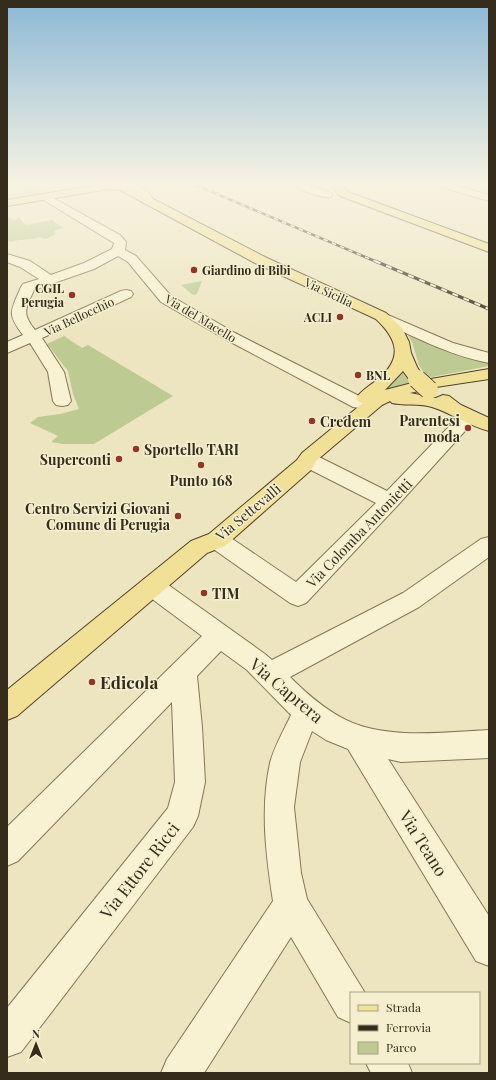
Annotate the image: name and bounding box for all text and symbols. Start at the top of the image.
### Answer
place label: Giardino di Bibi [202,262,291,278]
marker: Giardino di Bibi [189,265,199,275]
street label: Via Sicilia [301,273,356,310]
place label: CGIL Perugia [21,280,65,310]
marker: CGIL Perugia [67,290,77,300]
street label: Via del Macello [161,290,240,346]
street label: Via Bellocchio [41,293,117,340]
place label: ACLI [303,309,332,325]
marker: ACLI [335,312,345,322]
place label: BNL [366,367,391,383]
marker: BNL [353,370,363,380]
place label: Parentesi moda [399,411,461,446]
place label: Credem [320,412,372,431]
marker: Credem [307,416,317,426]
marker: Parentesi moda [463,423,473,433]
place label: Sportello TARI [144,440,239,459]
marker: Sportello TARI [131,444,141,454]
place label: Superconti [40,450,112,469]
marker: Superconti [114,454,124,464]
marker: Punto 168 [196,460,206,470]
place label: Punto 168 [169,471,233,490]
street label: Via Colomba Antonietti [301,474,416,592]
street label: Via Settevalli [211,479,285,546]
place label: Centro Servizi Giovani Comune di Perugia [25,499,171,534]
marker: Centro Servizi Giovani Comune di Perugia [173,511,183,521]
place label: TIM [212,584,240,603]
marker: TIM [199,588,209,598]
street label: Via Caprera [245,652,329,728]
place label: Edicola [100,671,158,693]
marker: Edicola [87,677,97,687]
street label: Via Teano [395,805,453,880]
street label: Via Ettore Ricci [94,817,183,923]
legend [350,992,480,1064]
text: Strada [386,999,421,1015]
text: Ferrovia [386,1019,431,1035]
north arrow [16,1024,56,1064]
text: N [32,1026,40,1041]
text: Parco [386,1039,417,1055]

